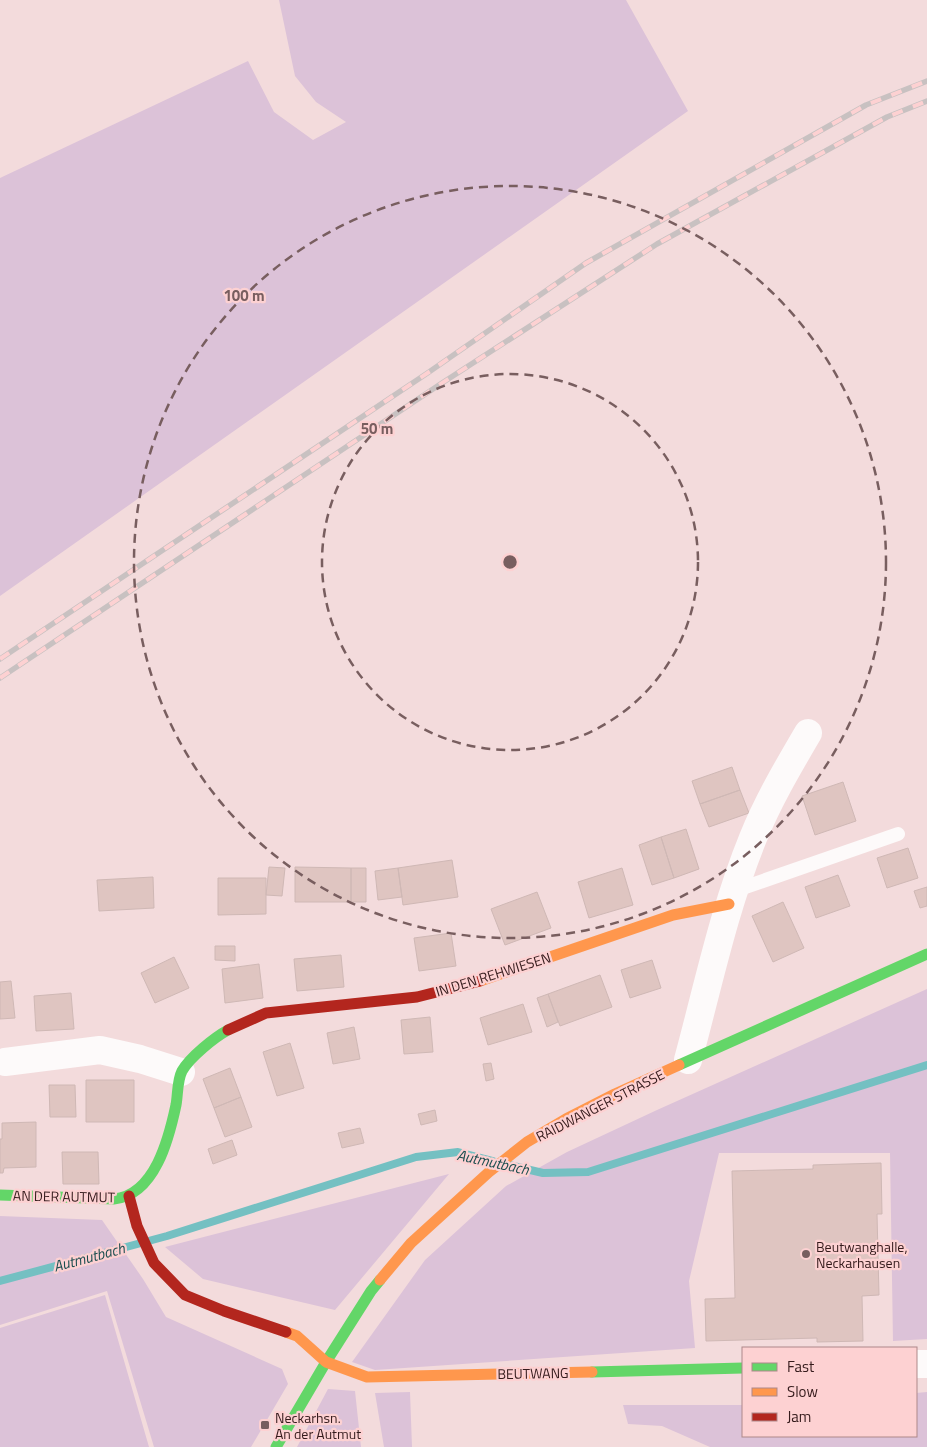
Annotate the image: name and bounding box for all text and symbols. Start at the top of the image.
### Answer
text: 100 m [223,284,265,307]
text: 50 m [361,417,393,440]
centre of rings [501,553,519,571]
street label: IN DEN REHWIESEN [433,946,553,1002]
street label: RAIDWANGER STRASSE [532,1063,668,1147]
water label: Autmutbach [455,1143,532,1181]
street label: AN DER AUTMUT [13,1185,116,1207]
water label: Autmutbach [51,1236,128,1278]
place label: Beutwanghalle, Neckarhausen [816,1236,908,1273]
marker: Beutwanghalle, Neckarhausen [800,1248,812,1260]
legend [742,1347,917,1437]
text: Fast [787,1355,815,1378]
street label: BEUTWANG [497,1362,569,1384]
text: Slow [787,1380,818,1403]
text: Jam [787,1405,811,1428]
place label: Neckarhsn. An der Autmut [275,1407,361,1444]
marker: Neckarhsn. An der Autmut [259,1419,271,1431]

